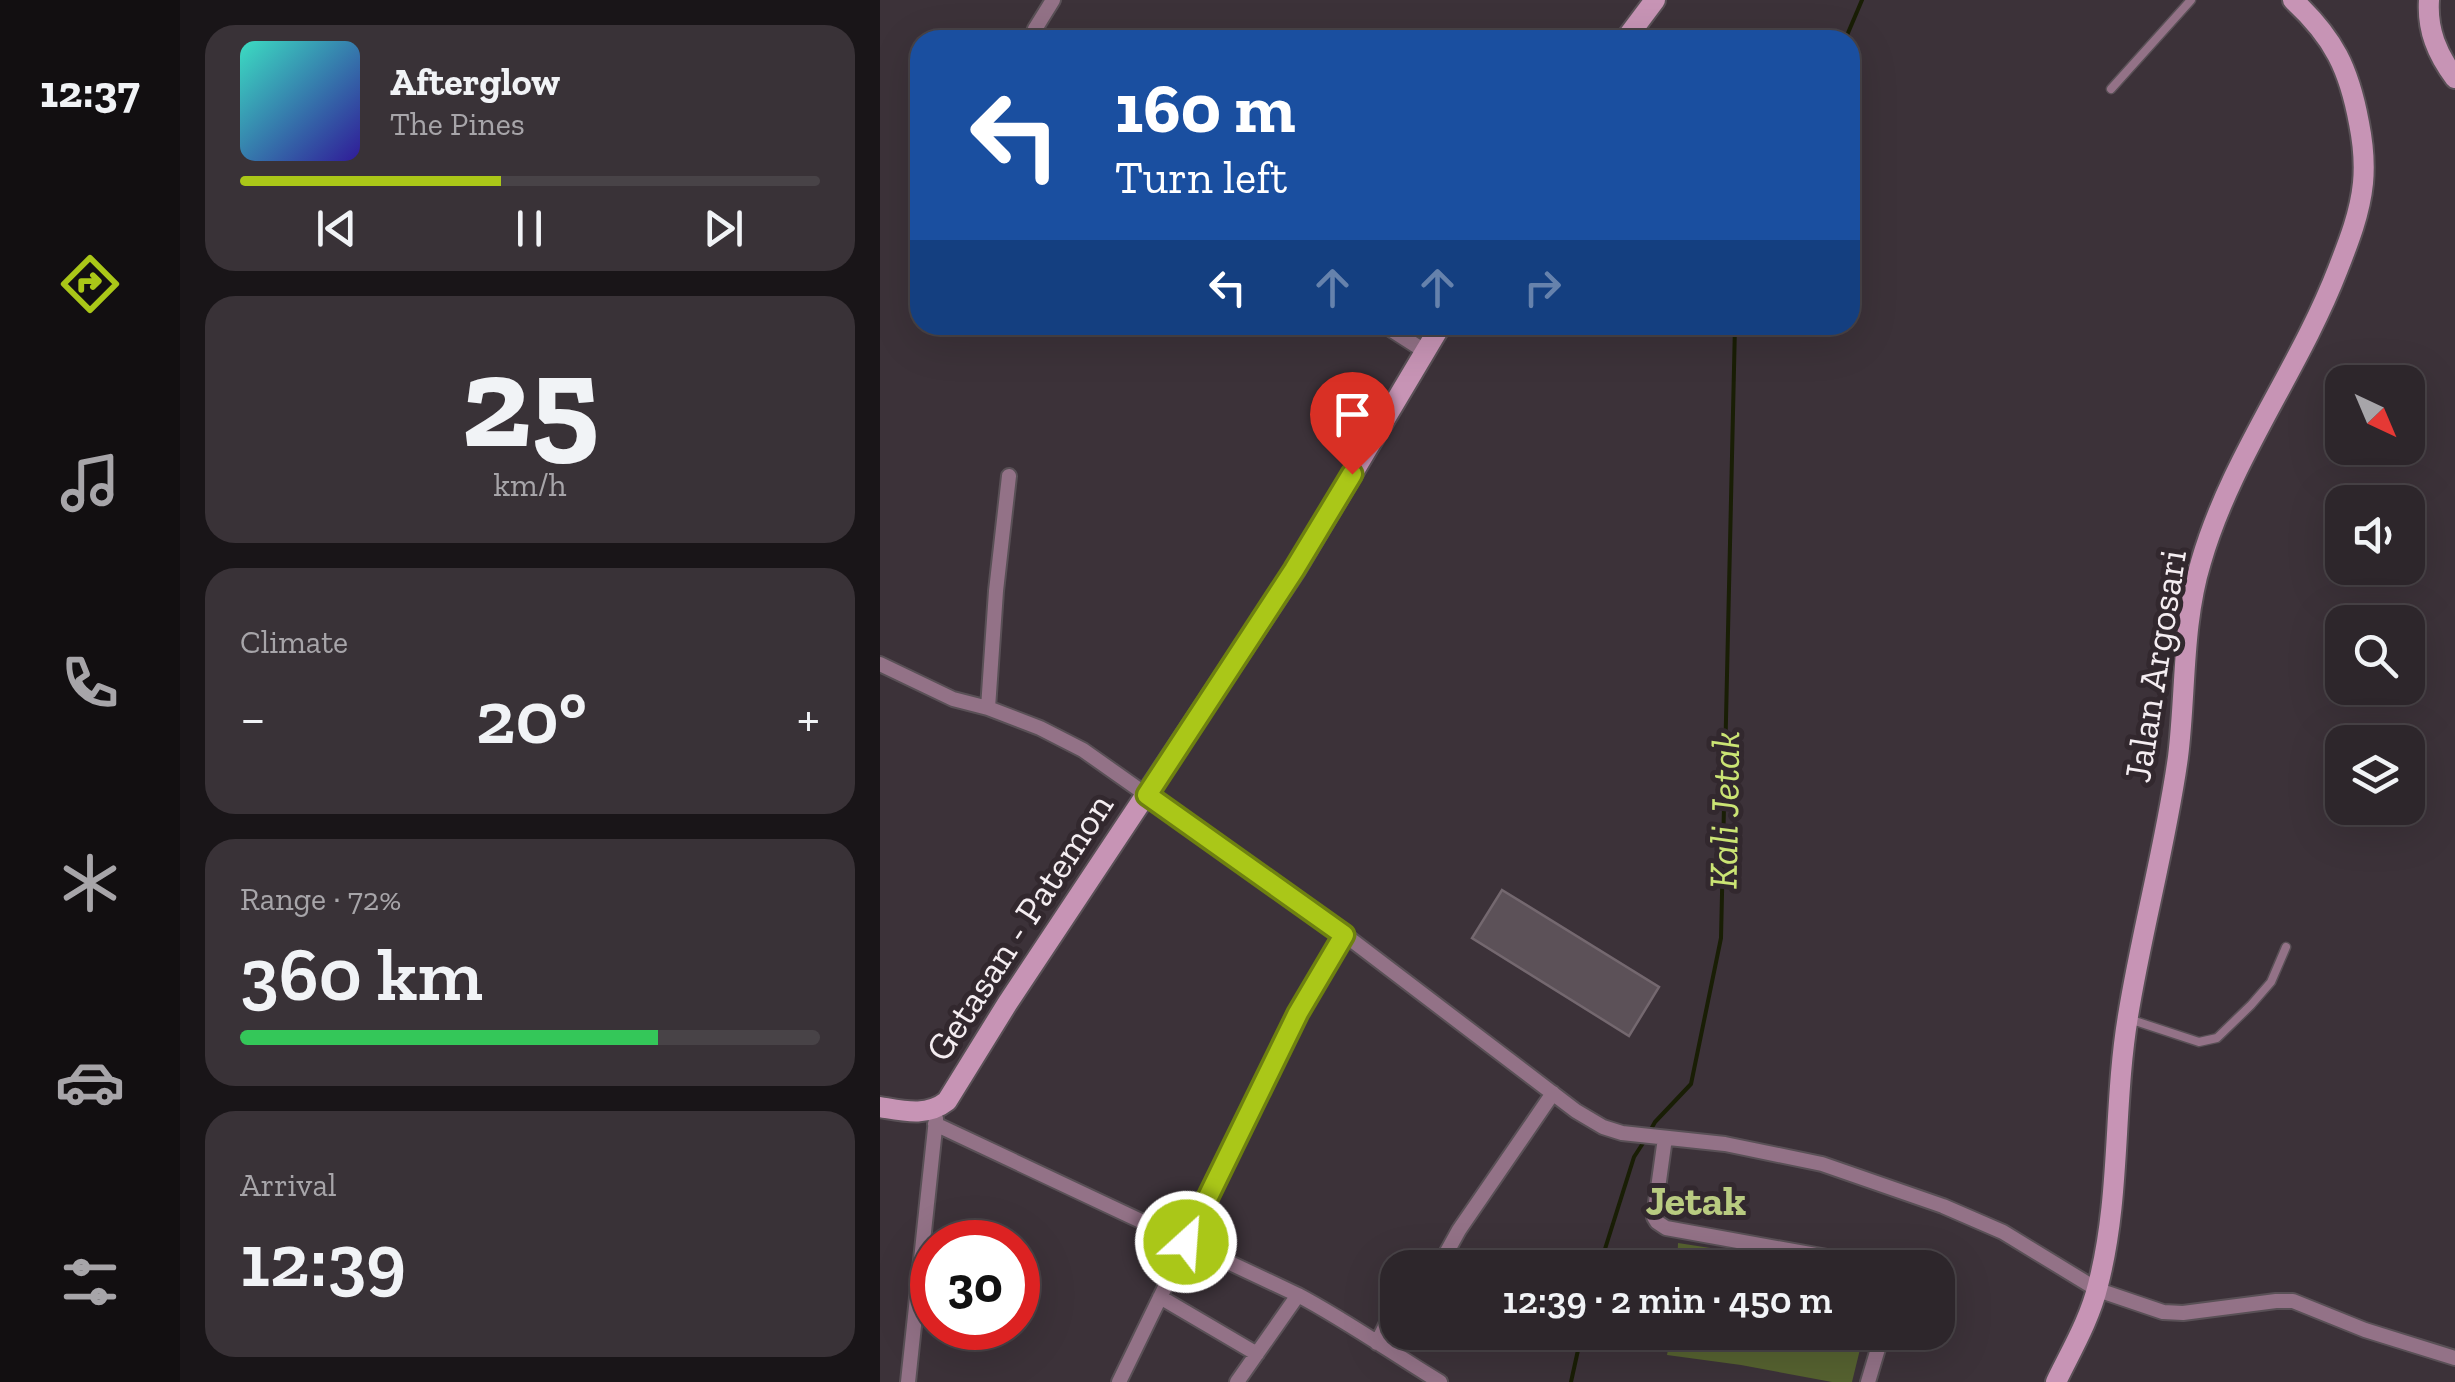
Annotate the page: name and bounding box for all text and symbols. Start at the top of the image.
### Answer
text: Afterglow [390,59,560,105]
text: 12:37 [40,65,140,119]
text: 160 m [1115,66,1296,150]
icon: left [950,70,1080,200]
text: The Pines [390,105,525,143]
text: Turn left [1115,151,1287,205]
icon: previous [309,201,364,256]
icon: pause [502,201,557,256]
icon: next [696,201,751,256]
icon: directions [55,249,125,319]
icon: left [1200,260,1255,315]
icon: ahead [1305,260,1360,315]
icon: ahead [1410,260,1465,315]
icon: right [1515,260,1570,315]
text: 25 [461,323,599,479]
north arrow [2325,365,2425,465]
map controls [2325,365,2425,825]
pin [1310,372,1395,475]
icon: arrive [1325,387,1380,442]
icon: music [55,448,125,518]
text: km/h [493,466,567,504]
button: sound [2325,485,2425,585]
street label: Jalan Argosari [2114,546,2196,786]
button: search [2325,605,2425,705]
text: Climate [240,623,348,661]
icon: phone [55,648,125,718]
text: 20° [476,672,587,762]
text: − [240,685,266,751]
text: + [797,685,820,751]
button: layers [2325,725,2425,825]
water label: Kali Jetak [1699,730,1749,890]
street label: Getasan - Patemon [915,784,1123,1069]
icon: climate [55,848,125,918]
text: Range · 72% [240,880,401,918]
text: 360 km [240,929,483,1019]
icon: car [55,1047,125,1117]
text: Arrival [240,1166,336,1204]
district label: Jetak [1646,1175,1746,1226]
position arrow [1134,1190,1238,1294]
text: 12:39 [240,1215,406,1305]
speed limit sign: 30 [910,1220,1040,1350]
icon: filters [55,1247,125,1317]
text: 12:39 · 2 min · 450 m [1503,1277,1832,1323]

